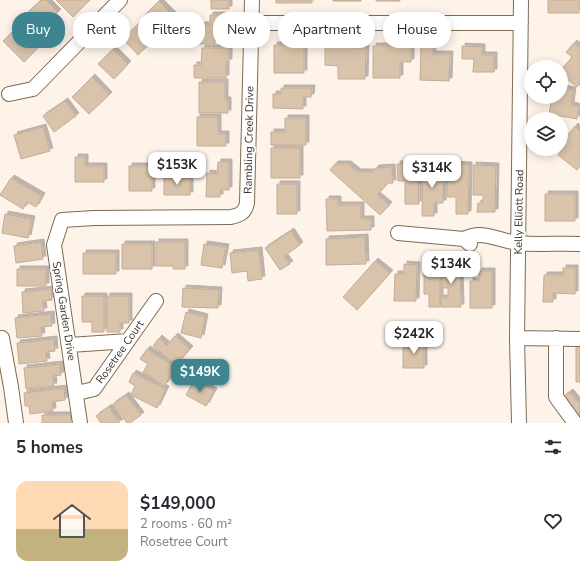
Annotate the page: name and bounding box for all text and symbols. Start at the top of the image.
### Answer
chip: Buy [12,12,65,48]
chip: Rent [73,12,130,48]
chip: Filters [138,12,205,48]
chip: New [213,12,270,48]
chip: Apartment [278,12,375,48]
chip: House [383,12,451,48]
map controls [524,60,568,156]
button: locate [524,60,568,104]
street label: Rambling Creek Drive [241,86,257,194]
button: layers [524,112,568,156]
pin: $153K [149,152,205,186]
pin: $314K [404,155,460,189]
text: $153K [157,156,197,174]
text: $314K [412,159,452,177]
street label: Kelly Elliott Road [511,169,527,255]
pin: $134K [423,251,479,285]
text: $134K [431,255,471,273]
street label: Spring Garden Drive [49,260,79,362]
street label: Rosetree Court [93,317,147,387]
pin: $242K [386,321,442,355]
text: $242K [394,325,434,343]
pin: $149K [172,359,228,393]
text: $149K [180,363,220,381]
text: 5 homes [16,436,83,459]
icon: filters [542,436,564,458]
text: $149,000 [140,492,216,515]
icon: home [48,497,96,545]
icon: heart [542,510,564,532]
text: 2 rooms · 60 m² [140,515,232,533]
text: Rosetree Court [140,533,228,551]

